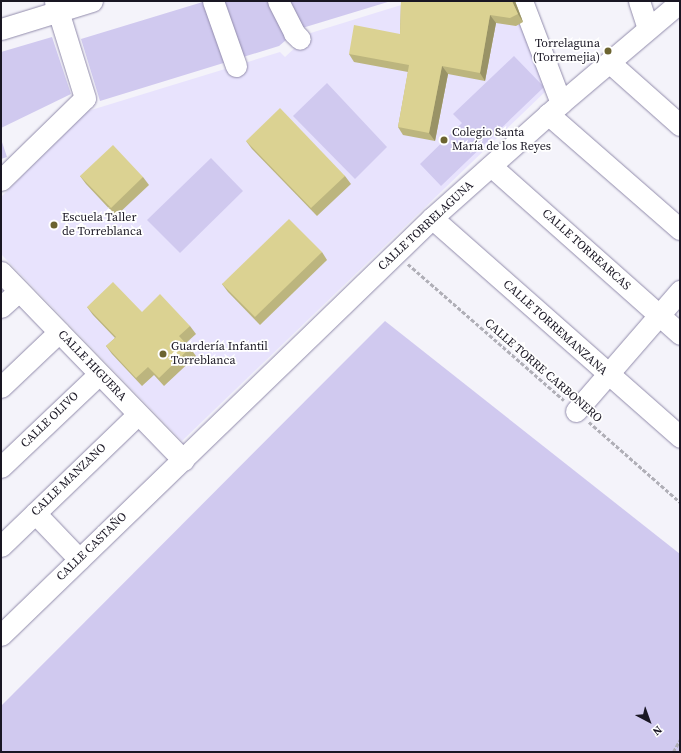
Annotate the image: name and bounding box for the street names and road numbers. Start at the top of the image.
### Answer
street label: CALLE TORRELAGUNA [375,178,477,274]
street label: CALLE TORREARCAS [539,206,633,294]
street label: CALLE TORREMANZANA [500,277,610,379]
street label: CALLE TORRE CARBONERO [481,316,605,426]
street label: CALLE HIGUERA [55,328,129,404]
street label: CALLE OLIVO [18,389,82,451]
street label: CALLE MANZANO [29,441,109,519]
street label: CALLE CASTAÑO [54,510,130,584]

